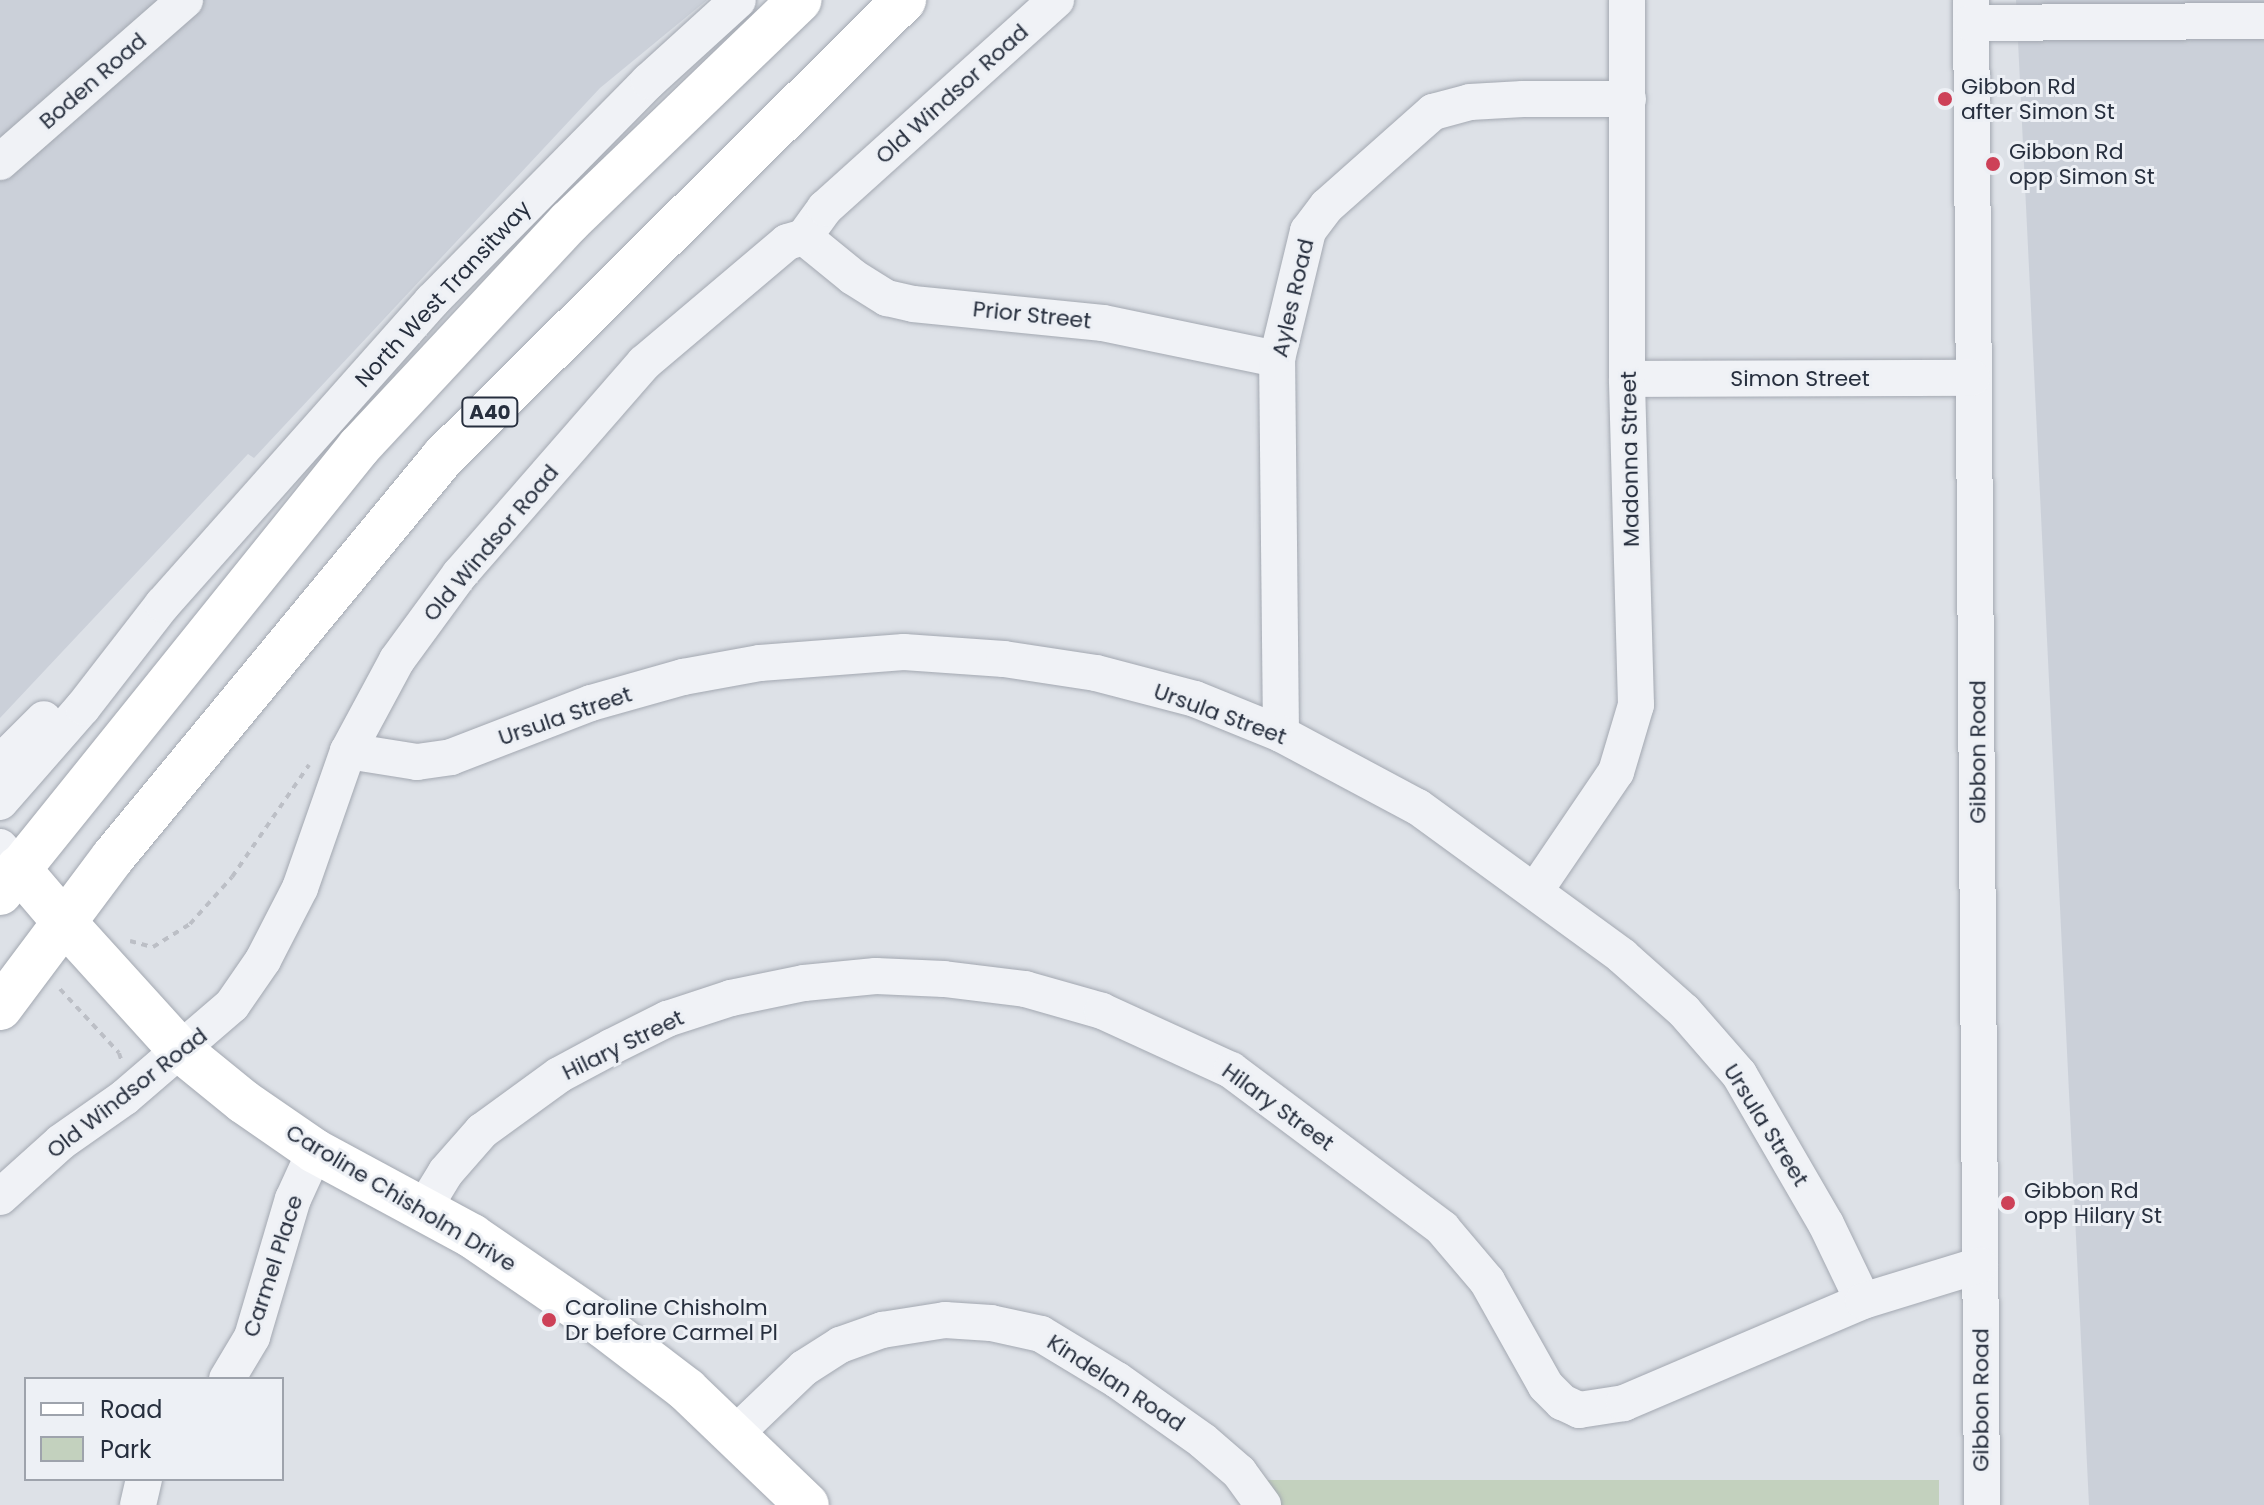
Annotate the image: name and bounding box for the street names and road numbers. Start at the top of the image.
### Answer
street label: Old Windsor Road [870,19,1034,169]
street label: Boden Road [34,27,152,135]
street label: North West Transitway [350,195,536,393]
street label: Ayles Road [1267,236,1319,360]
street label: Prior Street [971,296,1093,334]
street label: Simon Street [1730,366,1870,392]
street label: Madonna Street [1615,371,1645,547]
road number: A40 [460,396,520,428]
street label: Old Windsor Road [418,459,564,627]
street label: Ursula Street [1150,678,1290,750]
street label: Gibbon Road [1965,680,1991,824]
street label: Ursula Street [495,681,635,751]
street label: Hilary Street [558,1004,688,1086]
street label: Old Windsor Road [42,1022,212,1164]
street label: Hilary Street [1217,1058,1339,1156]
street label: Ursula Street [1718,1059,1814,1191]
street label: Caroline Chisholm Drive [281,1119,521,1277]
street label: Carmel Place [238,1192,308,1340]
street label: Gibbon Road [1968,1328,1994,1472]
street label: Kindelan Road [1042,1329,1190,1437]

